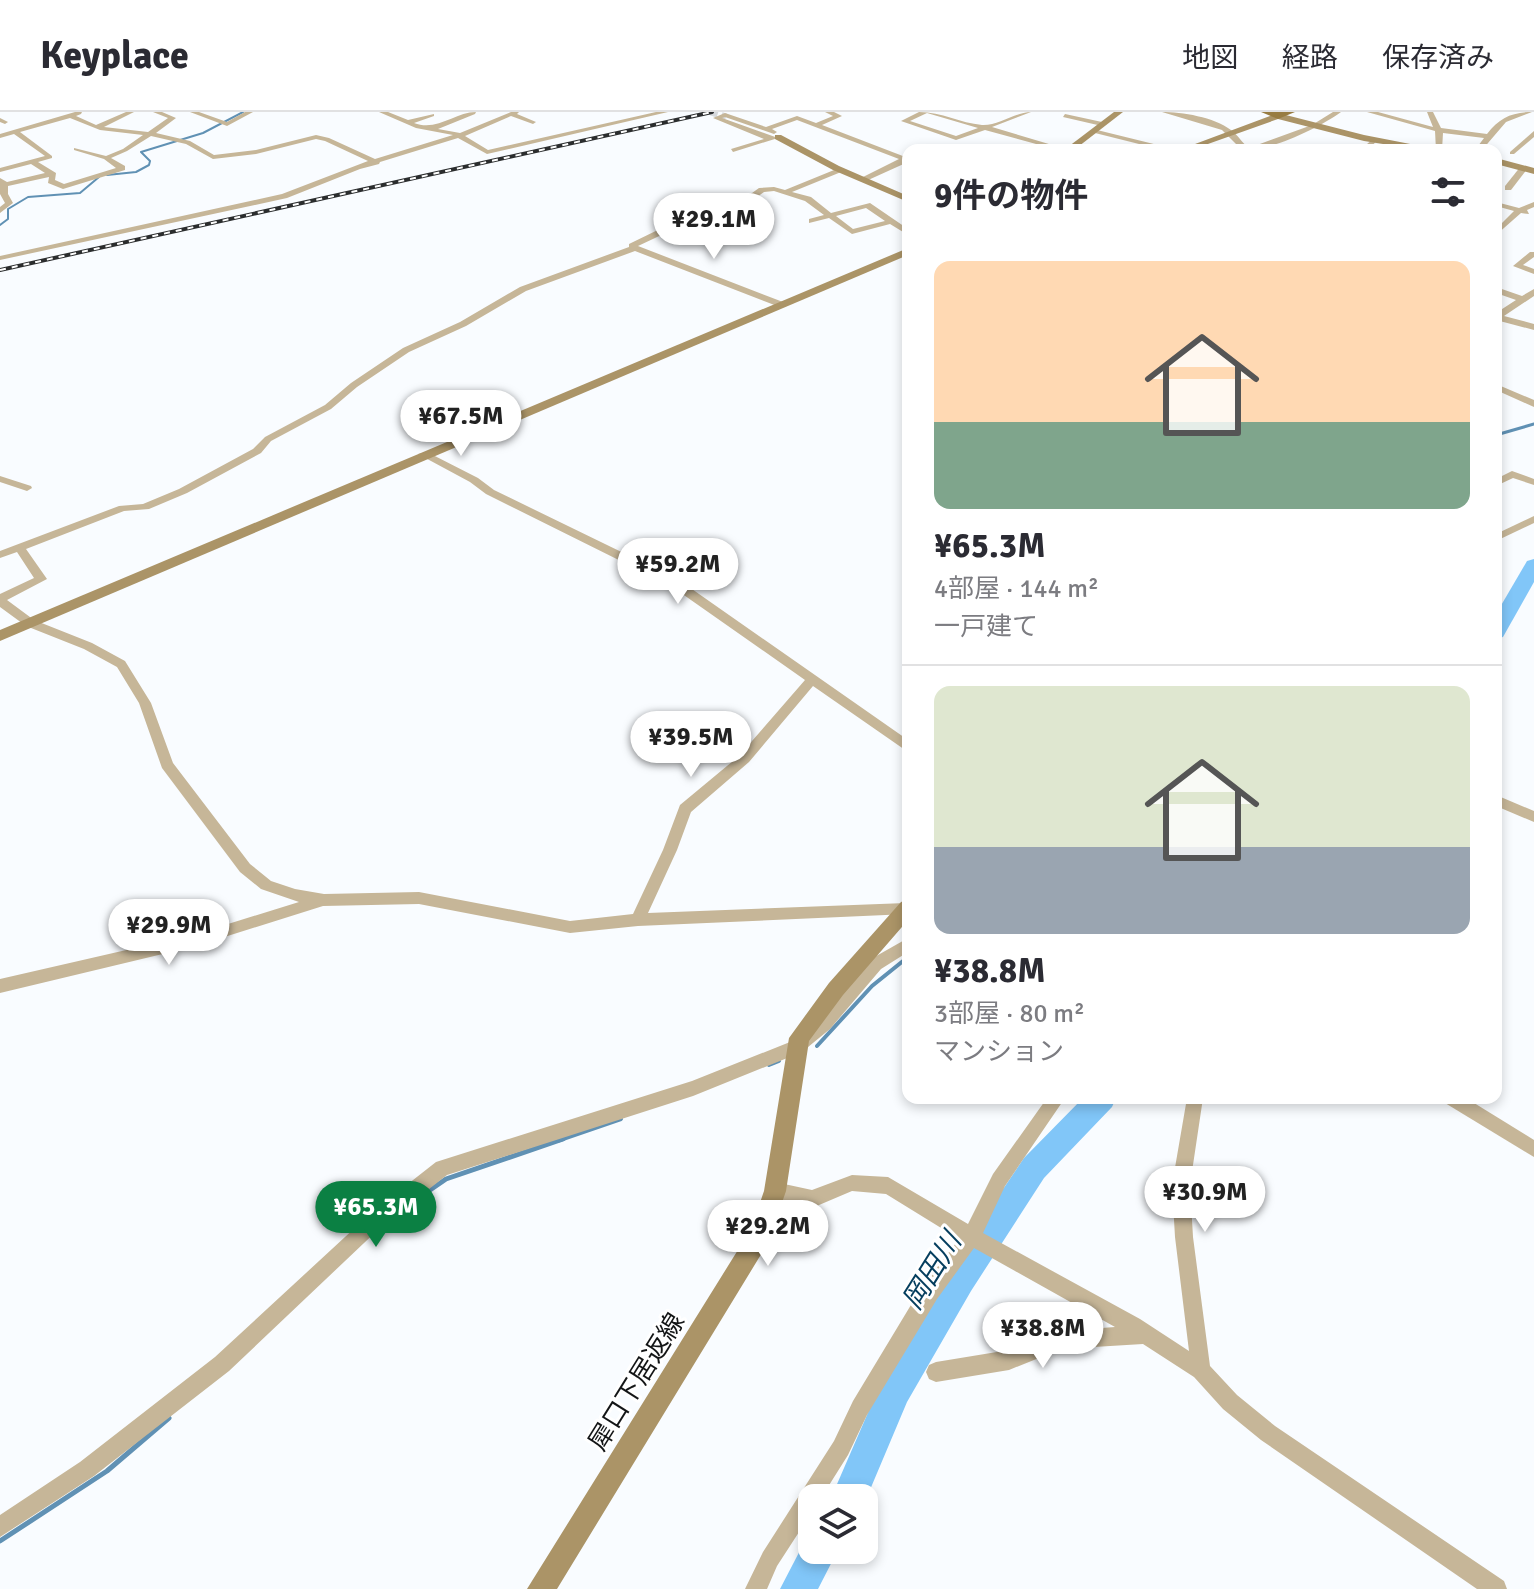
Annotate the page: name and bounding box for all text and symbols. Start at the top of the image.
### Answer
text: Keyplace [40,32,189,79]
text: 地図 [1182,41,1238,75]
text: 経路 [1282,41,1338,75]
text: 保存済み [1382,41,1494,75]
icon: filters [1426,170,1470,214]
text: 9件の物件 [934,175,1088,217]
pin: ¥29.1M [649,193,779,261]
text: ¥29.1M [671,203,757,235]
icon: home [1130,313,1274,457]
pin: ¥67.5M [396,390,526,458]
text: ¥67.5M [418,400,504,432]
text: ¥65.3M [934,525,1046,567]
pin: ¥59.2M [613,538,743,606]
text: ¥59.2M [635,548,721,580]
text: 4部屋 · 144 m² [934,573,1099,605]
text: 一戸建て [934,611,1038,643]
pin: ¥39.5M [626,711,756,779]
text: ¥39.5M [648,721,734,753]
icon: home [1130,738,1274,882]
pin: ¥29.9M [104,899,234,967]
text: ¥29.9M [126,909,212,941]
text: ¥38.8M [934,950,1046,992]
text: 3部屋 · 80 m² [934,998,1085,1030]
text: マンション [934,1036,1064,1068]
pin: ¥30.9M [1140,1166,1270,1234]
text: ¥30.9M [1162,1176,1248,1208]
pin: ¥65.3M [311,1181,441,1249]
text: ¥65.3M [333,1191,419,1223]
pin: ¥29.2M [703,1200,833,1268]
text: ¥29.2M [725,1210,811,1242]
water label: 岡田川 [895,1224,970,1316]
pin: ¥38.8M [978,1302,1108,1370]
street label: 犀口下居返線 [582,1307,692,1457]
text: ¥38.8M [1000,1312,1086,1344]
map controls [798,1484,878,1564]
button: layers [798,1484,878,1564]

